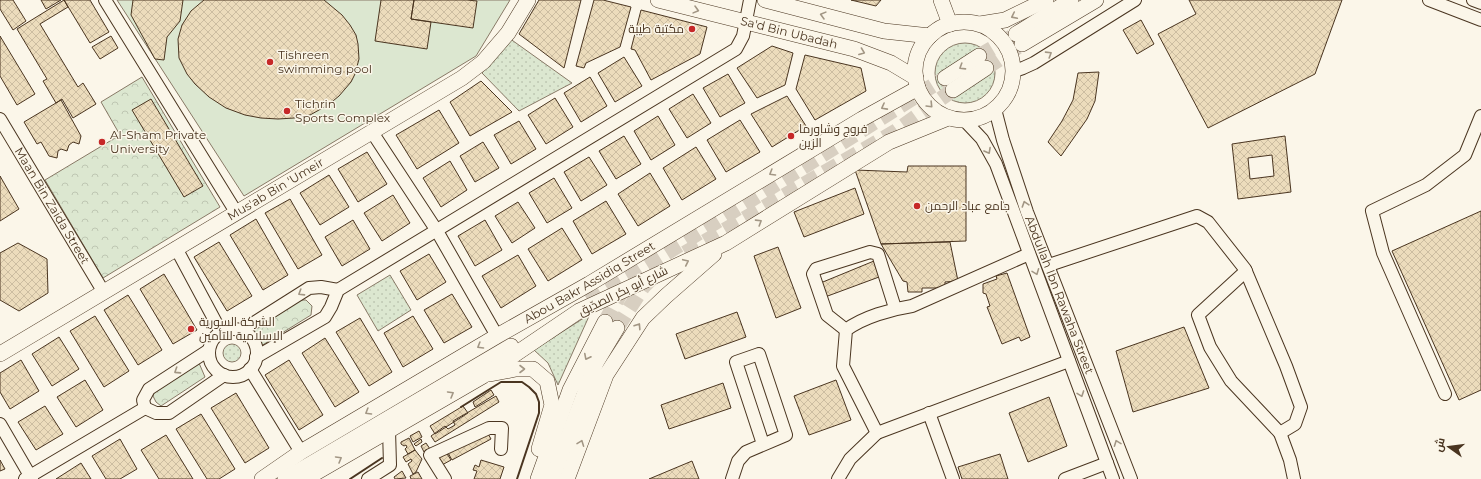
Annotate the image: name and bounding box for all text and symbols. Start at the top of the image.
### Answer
one-way arrow [692,5,699,14]
one-way arrow [820,11,827,20]
one-way arrow [1011,11,1019,19]
street label: Sa'd Bin Ubadah [739,13,839,52]
place label: مكتبة طيبة [628,21,684,36]
marker: مكتبة طيبة [687,24,697,34]
place label: Tishreen swimming pool [278,47,372,76]
one-way arrow [859,48,866,56]
one-way arrow [1045,51,1052,59]
marker: Tishreen swimming pool [265,57,275,67]
one-way arrow [959,62,966,70]
place label: Tichrin Sports Complex [295,96,391,125]
one-way arrow [925,100,932,108]
one-way arrow [881,103,888,110]
marker: Tichrin Sports Complex [282,106,292,116]
place label: فروج وشاورما الزين [799,121,867,150]
place label: Al-Sham Private University [110,127,206,156]
marker: فروج وشاورما الزين [786,131,796,141]
marker: Al-Sham Private University [97,137,107,147]
street label: Maan Bin Zaida Street [12,144,93,267]
one-way arrow [984,147,991,154]
street label: Mus'ab Bin 'Umeir [224,154,326,224]
one-way arrow [769,169,776,176]
place label: جامع عباد الرحمن [925,198,1010,214]
one-way arrow [1021,200,1029,207]
marker: جامع عباد الرحمن [912,201,922,211]
street label: Abdullah Ibn Rawaha Street [1022,214,1097,376]
one-way arrow [755,220,762,227]
street label: Abou Bakr Assidiq Street [521,238,658,326]
one-way arrow [682,258,689,266]
street label: شارع أبو بكر الصدّيق [576,262,671,320]
one-way arrow [1031,268,1039,275]
one-way arrow [298,288,305,296]
place label: الشركة السورية الإسلامية للتأمين [199,314,283,343]
marker: الشركة السورية الإسلامية للتأمين [186,324,196,334]
one-way arrow [633,324,640,331]
one-way arrow [477,341,484,349]
one-way arrow [584,352,592,360]
one-way arrow [519,365,525,373]
one-way arrow [174,367,181,374]
one-way arrow [1077,390,1085,397]
one-way arrow [447,392,454,399]
one-way arrow [365,408,372,415]
north arrow [1429,427,1469,467]
text: ش [1431,436,1448,453]
one-way arrow [577,439,585,446]
one-way arrow [1113,439,1121,446]
one-way arrow [335,457,342,464]

